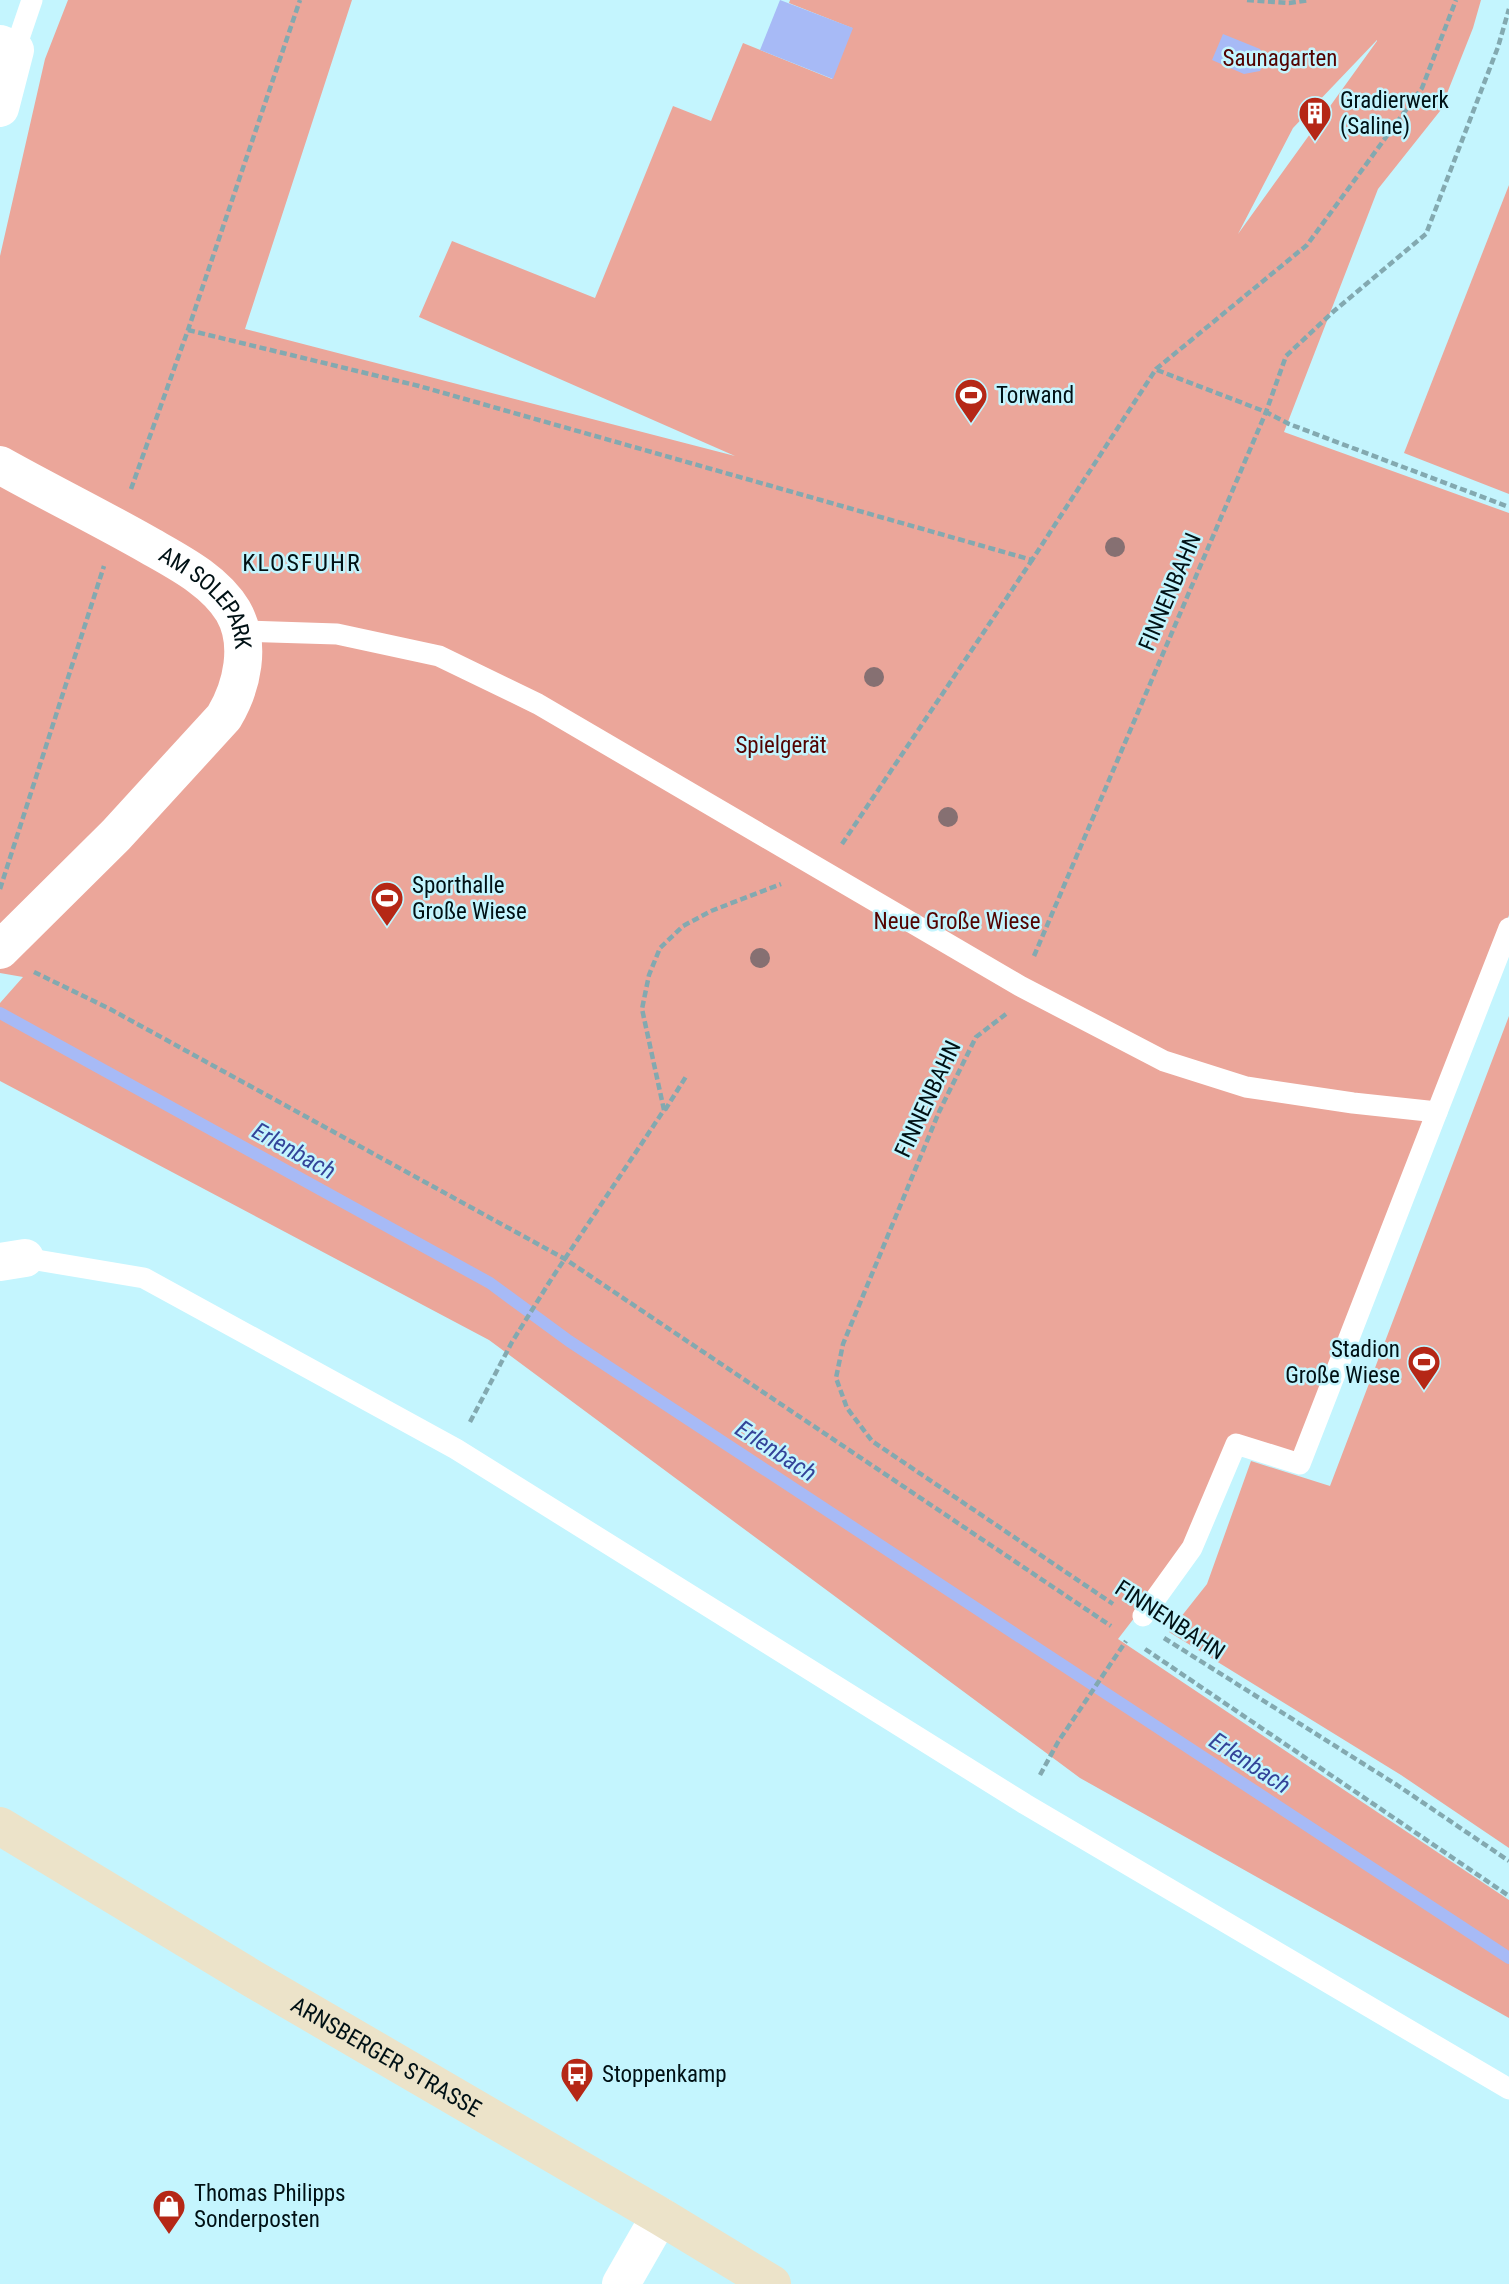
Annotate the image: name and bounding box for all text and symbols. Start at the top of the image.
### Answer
park label: Saunagarten [1223,45,1337,72]
place label: Gradierwerk (Saline) [1340,87,1450,140]
building icon: Gradierwerk (Saline) [1296,94,1334,143]
sports icon: Torwand [952,376,990,425]
place label: Torwand [996,382,1074,409]
street label: FINNENBAHN [1133,529,1207,655]
street label: AM SOLEPARK [154,541,257,651]
district label: KLOSFUHR [242,549,362,577]
park label: Spielgerät [735,732,827,759]
place label: Sporthalle Große Wiese [412,872,527,925]
sports icon: Sporthalle Große Wiese [368,879,406,928]
park label: Neue Große Wiese [873,908,1041,935]
street label: FINNENBAHN [889,1036,967,1162]
water label: Erlenbach [247,1117,341,1185]
place label: Stadion Große Wiese [1285,1336,1400,1389]
sports icon: Stadion Große Wiese [1405,1343,1443,1392]
water label: Erlenbach [730,1415,822,1487]
street label: FINNENBAHN [1110,1575,1230,1665]
water label: Erlenbach [1204,1727,1296,1799]
street label: ARNSBERGER STRASSE [287,1991,486,2122]
bus stop icon: Stoppenkamp [558,2055,596,2104]
place label: Stoppenkamp [602,2061,727,2088]
place label: Thomas Philipps Sonderposten [194,2180,346,2233]
shop icon: Thomas Philipps Sonderposten [150,2187,188,2236]

